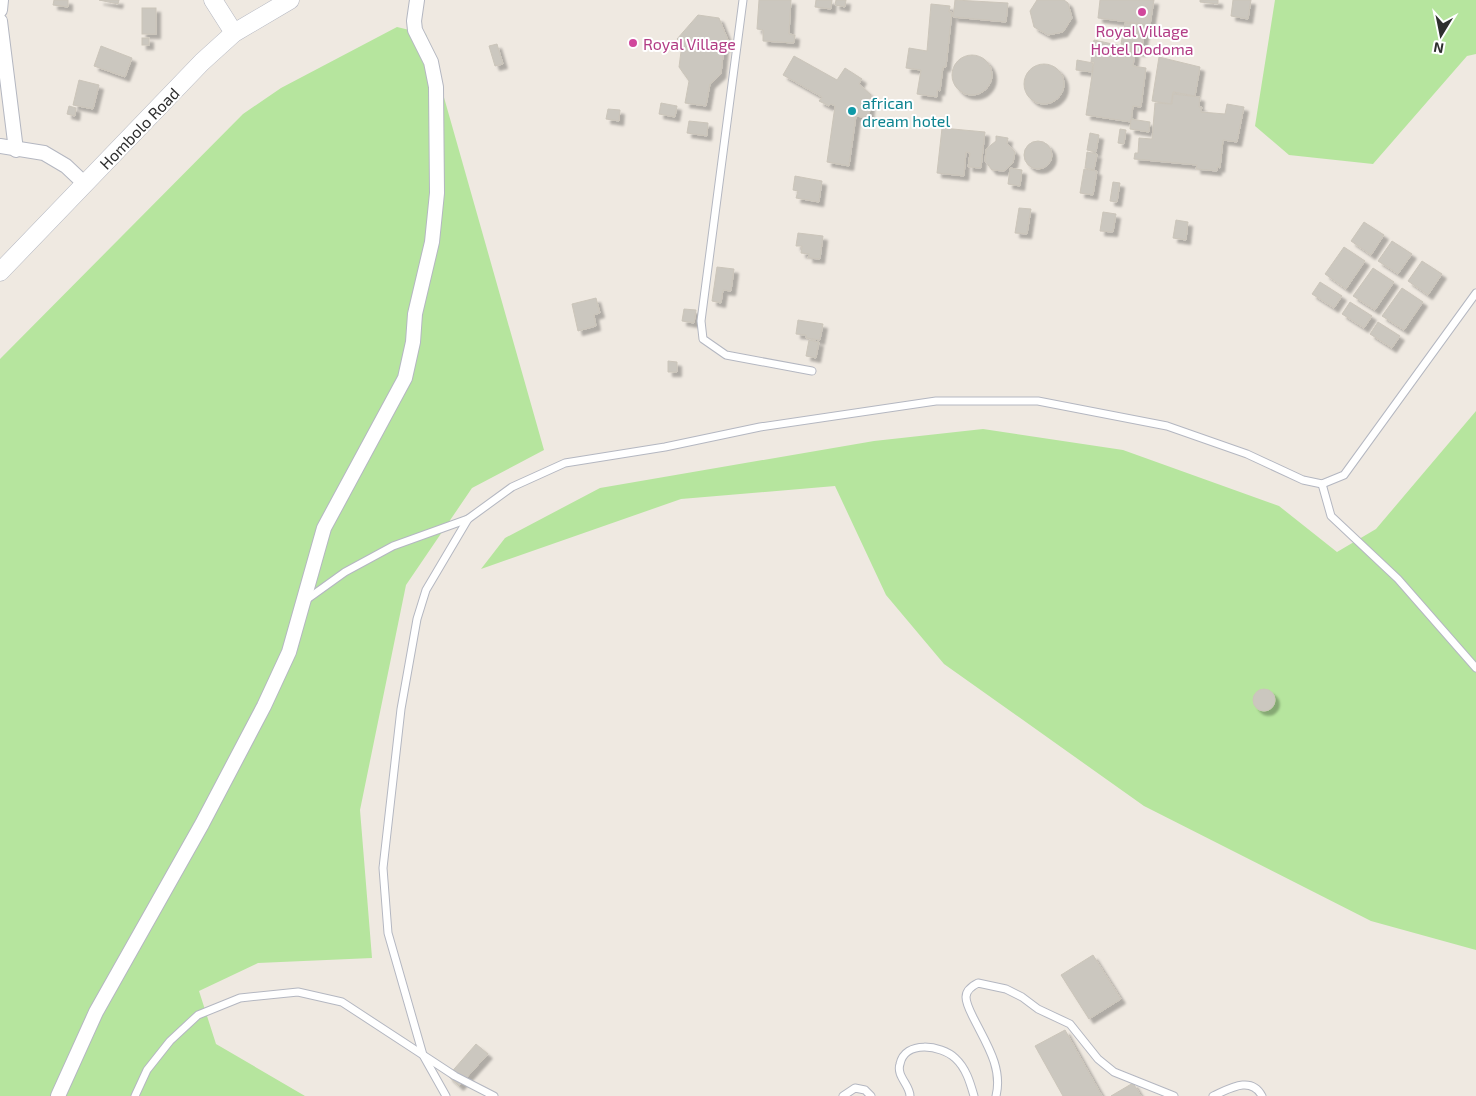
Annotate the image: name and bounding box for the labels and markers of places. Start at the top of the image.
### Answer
marker: Royal Village Hotel Dodoma [1136,6,1148,18]
place label: Royal Village Hotel Dodoma [1090,21,1194,58]
place label: Royal Village [643,34,736,53]
marker: Royal Village [627,37,639,49]
place label: african dream hotel [862,93,950,130]
marker: african dream hotel [846,105,858,117]

